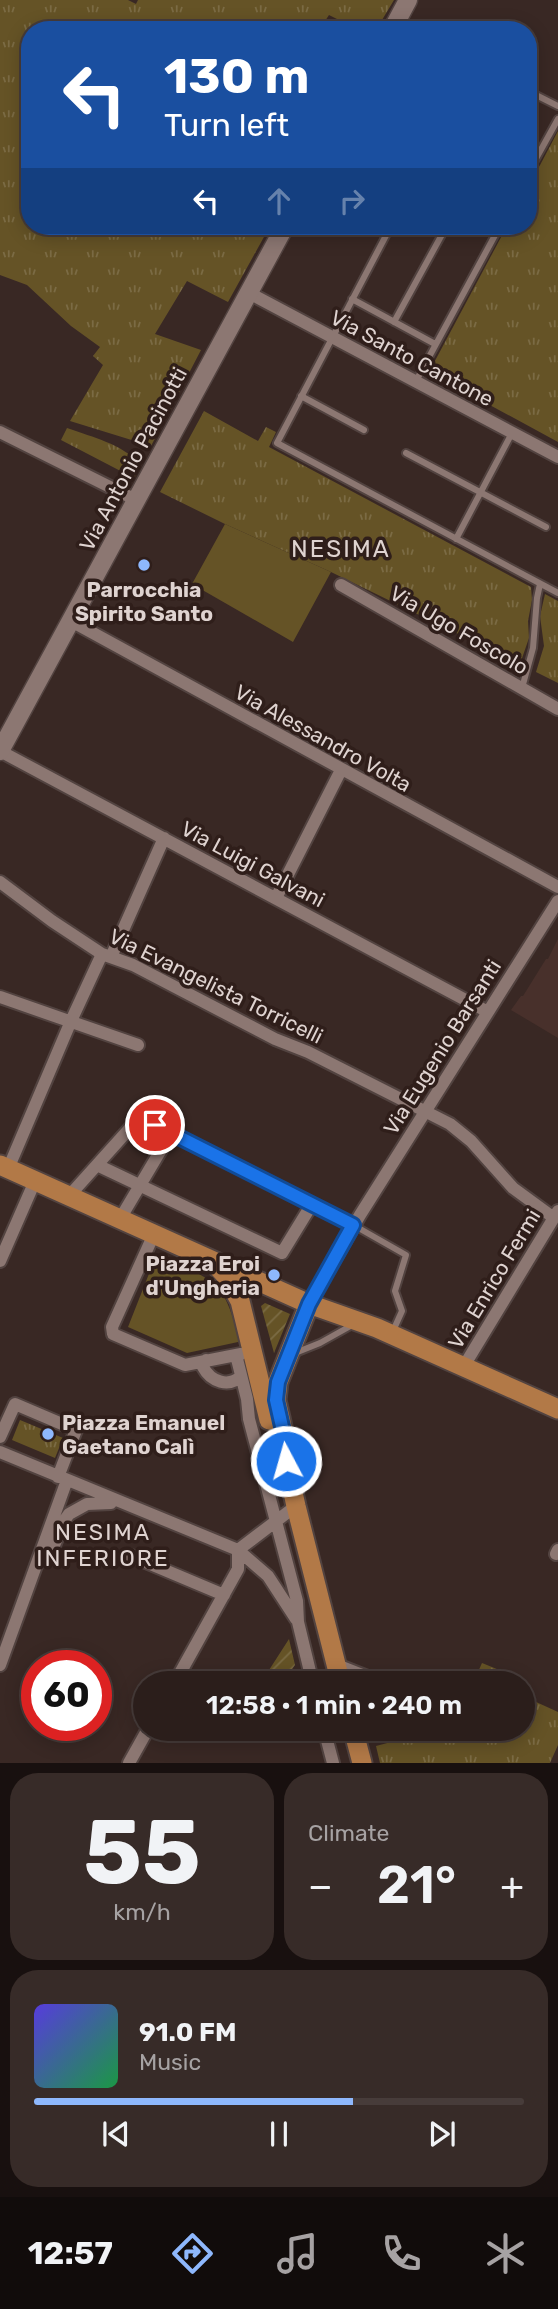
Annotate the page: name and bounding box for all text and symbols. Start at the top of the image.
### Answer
text: 130 m [164,47,309,105]
icon: left [49,49,140,140]
text: Turn left [164,106,289,144]
icon: left [187,182,225,220]
icon: ahead [260,182,298,220]
icon: right [333,182,371,220]
street label: Via Santo Cantone [326,304,498,412]
street label: Via Antonio Pacinotti [74,363,192,555]
district label: NESIMA [291,535,391,563]
marker: Parrocchia Spirito Santo [136,557,152,573]
place label: Parrocchia Spirito Santo [75,577,213,626]
street label: Via Ugo Foscolo [385,580,533,680]
street label: Via Alessandro Volta [230,679,416,797]
street label: Via Luigi Galvani [177,816,329,912]
street label: Via Evangelista Torricelli [105,923,327,1049]
street label: Via Eugenio Barsanti [378,955,506,1139]
pin [125,1095,185,1155]
icon: arrive [136,1106,174,1144]
street label: Via Enrico Fermi [443,1205,545,1353]
place label: Piazza Eroi d'Ungheria [146,1251,260,1300]
marker: Piazza Eroi d'Ungheria [266,1267,282,1283]
place label: Piazza Emanuel Gaetano Calì [62,1410,225,1459]
position arrow [249,1424,323,1498]
marker: Piazza Emanuel Gaetano Calì [40,1426,56,1442]
district label: NESIMA INFERIORE [36,1518,170,1572]
speed limit sign: 60 [21,1650,112,1741]
text: 12:58 · 1 min · 240 m [206,1690,462,1721]
text: 55 [83,1798,201,1906]
text: Climate [308,1819,389,1847]
text: 21° [377,1854,456,1916]
text: − [308,1863,333,1909]
text: + [500,1863,524,1909]
text: km/h [113,1898,171,1926]
text: 91.0 FM [139,2017,237,2048]
text: Music [139,2048,201,2076]
icon: previous [97,2115,135,2153]
icon: pause [260,2115,298,2153]
icon: next [423,2115,461,2153]
icon: directions [168,2229,217,2278]
icon: music [273,2229,322,2278]
icon: phone [377,2229,426,2278]
icon: climate [481,2229,530,2278]
text: 12:57 [28,2234,113,2272]

